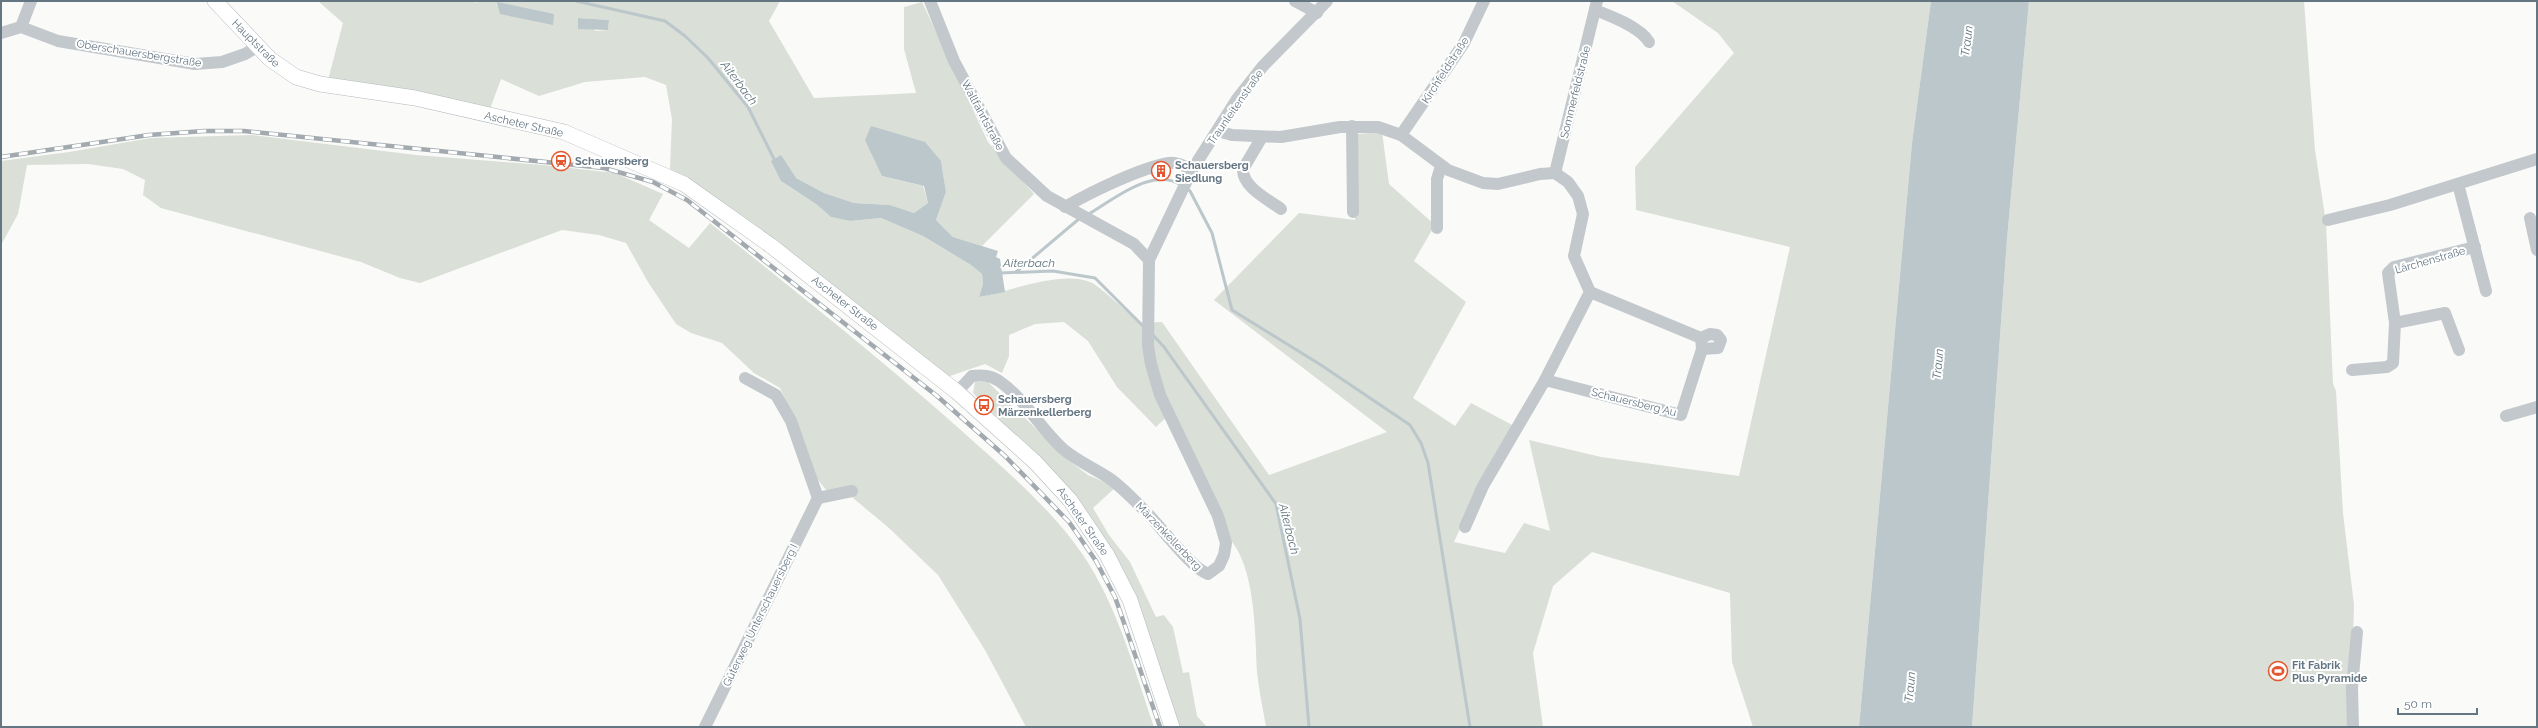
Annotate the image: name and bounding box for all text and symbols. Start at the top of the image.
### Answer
street label: Hauptstraße [229,17,283,70]
water label: Traun [1958,25,1976,57]
street label: Kirchfeldstraße [1419,34,1472,106]
street label: Oberschauersbergstraße [75,37,203,70]
street label: Sommerfeldstraße [1558,44,1593,140]
water label: Aiterbach [717,57,760,108]
street label: Traunleitenstraße [1205,67,1266,147]
street label: Wallfahrtstraße [959,78,1007,153]
street label: Ascheter Straße [483,109,565,140]
station icon: Schauersberg [550,150,572,172]
place label: Schauersberg [575,155,649,168]
place label: Schauersberg Siedlung [1175,159,1249,185]
building icon: Schauersberg Siedlung [1150,160,1172,182]
street label: Lärchenstraße [2393,244,2467,277]
water label: Aiterbach [1002,256,1055,270]
street label: Ascheter Straße [809,273,881,334]
water label: Traun [1930,348,1946,380]
street label: Schauersberg Au [1590,386,1678,419]
place label: Schauersberg Märzenkellerberg [998,393,1092,419]
bus stop icon: Schauersberg Märzenkellerberg [973,394,995,416]
street label: Ascheter Straße [1054,485,1111,558]
street label: Märzenkellerberg [1133,500,1204,573]
water label: Aiterbach [1276,501,1302,556]
street label: Güterweg Unterschauersberg I [720,542,801,689]
place label: Fit Fabrik Plus Pyramide [2292,659,2368,685]
sports icon: Fit Fabrik Plus Pyramide [2267,660,2289,682]
water label: Traun [1902,671,1918,703]
scale bar [2398,690,2477,716]
text: 50 m [2404,697,2432,711]

